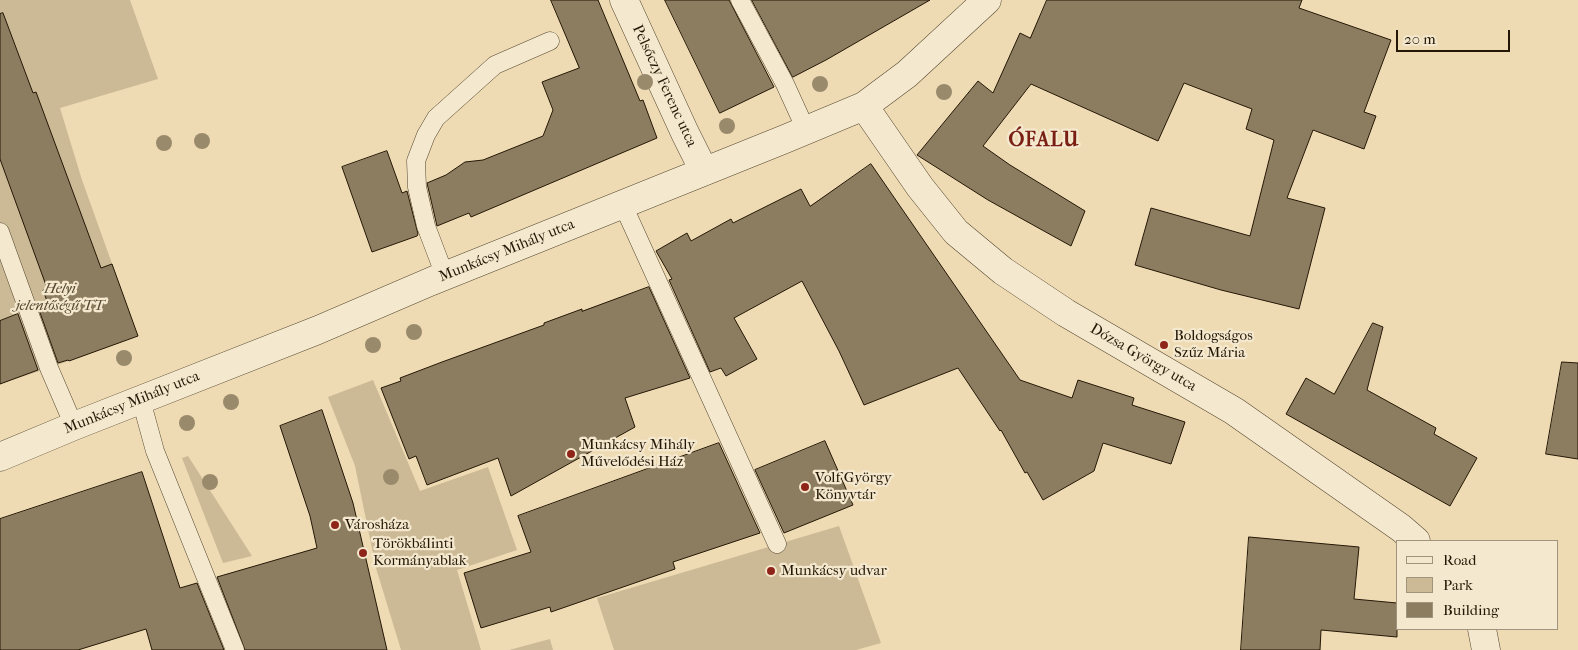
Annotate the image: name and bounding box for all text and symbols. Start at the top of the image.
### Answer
scale bar [1398,20,1512,52]
street label: Pelsőczy Ferenc utca [628,22,700,150]
text: 20 m [1404,30,1436,48]
district label: ÓFALU [1008,129,1080,153]
street label: Munkácsy Mihály utca [437,216,577,286]
park label: Helyi jelentőségű TT [16,280,104,315]
street label: Dózsa György utca [1087,320,1199,396]
place label: Boldogságos Szűz Mária [1174,327,1253,362]
marker: Boldogságos Szűz Mária [1158,339,1170,351]
street label: Munkácsy Mihály utca [62,368,202,438]
place label: Munkácsy Mihály Művelődési Ház [581,436,695,471]
marker: Munkácsy Mihály Művelődési Ház [565,448,577,460]
place label: Volf György Könyvtár [815,469,892,504]
marker: Volf György Könyvtár [799,481,811,493]
place label: Városháza [345,516,409,534]
marker: Városháza [329,519,341,531]
place label: Törökbálinti Kormányablak [373,535,466,570]
legend [1396,540,1558,630]
marker: Törökbálinti Kormányablak [357,547,369,559]
text: Road [1443,551,1476,569]
place label: Munkácsy udvar [781,562,887,580]
marker: Munkácsy udvar [765,565,777,577]
text: Park [1443,576,1473,594]
text: Building [1443,601,1499,619]

